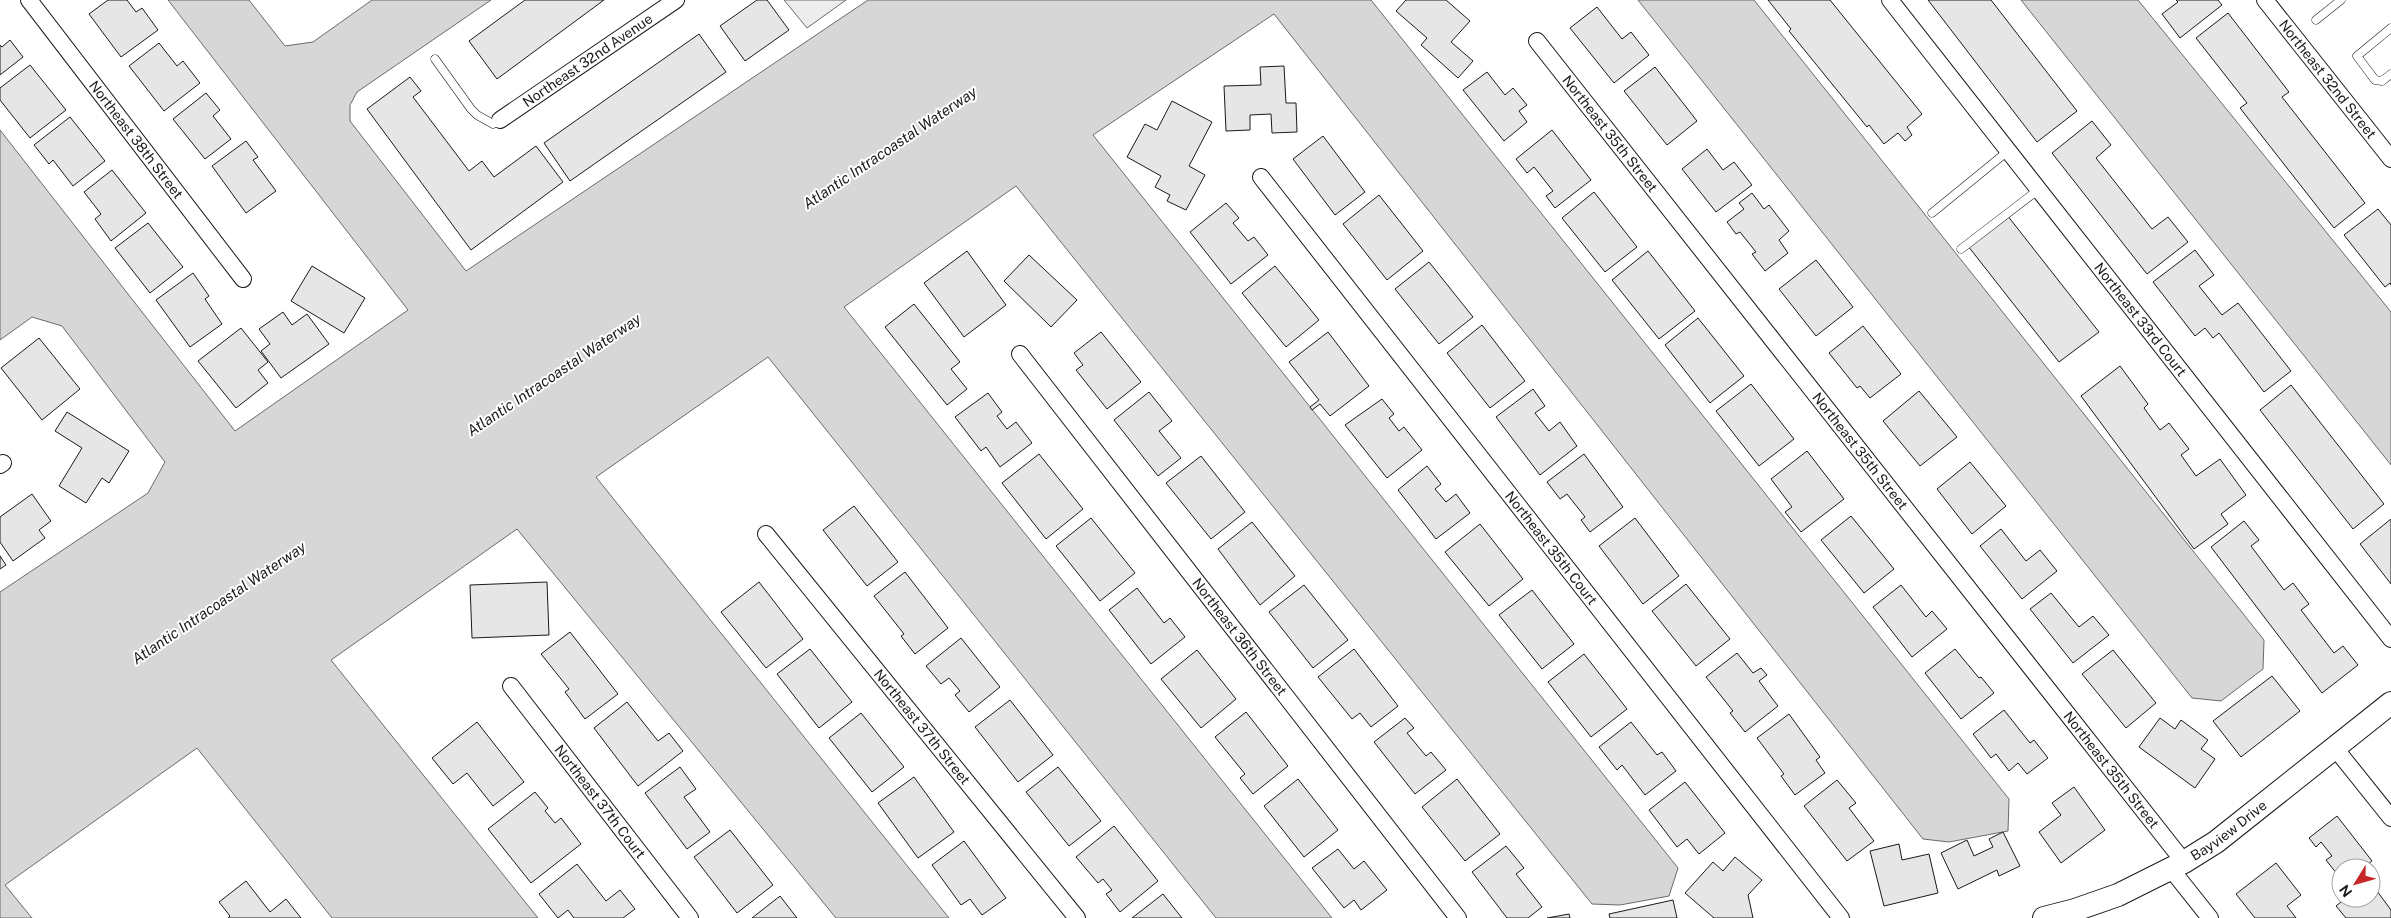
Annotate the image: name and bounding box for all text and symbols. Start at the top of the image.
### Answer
street label: Northeast 32nd Avenue [520,10,656,110]
street label: Northeast 32nd Street [2276,17,2379,142]
street label: Northeast 35th Street [1559,72,1661,195]
street label: Northeast 38th Street [86,78,186,202]
water label: Atlantic Intracoastal Waterway [800,83,980,212]
street label: Northeast 33rd Court [2091,260,2190,379]
water label: Atlantic Intracoastal Waterway [464,310,644,439]
street label: Northeast 35th Street [1809,389,1911,513]
street label: Northeast 35th Court [1502,488,1601,608]
water label: Atlantic Intracoastal Waterway [129,538,309,667]
street label: Northeast 36th Street [1189,575,1290,698]
street label: Northeast 37th Street [871,666,973,787]
street label: Northeast 35th Street [2060,708,2162,831]
street label: Northeast 37th Court [551,742,649,861]
street label: Bayview Drive [2188,797,2270,864]
north arrow [2331,858,2381,908]
text: N [2336,882,2355,900]

